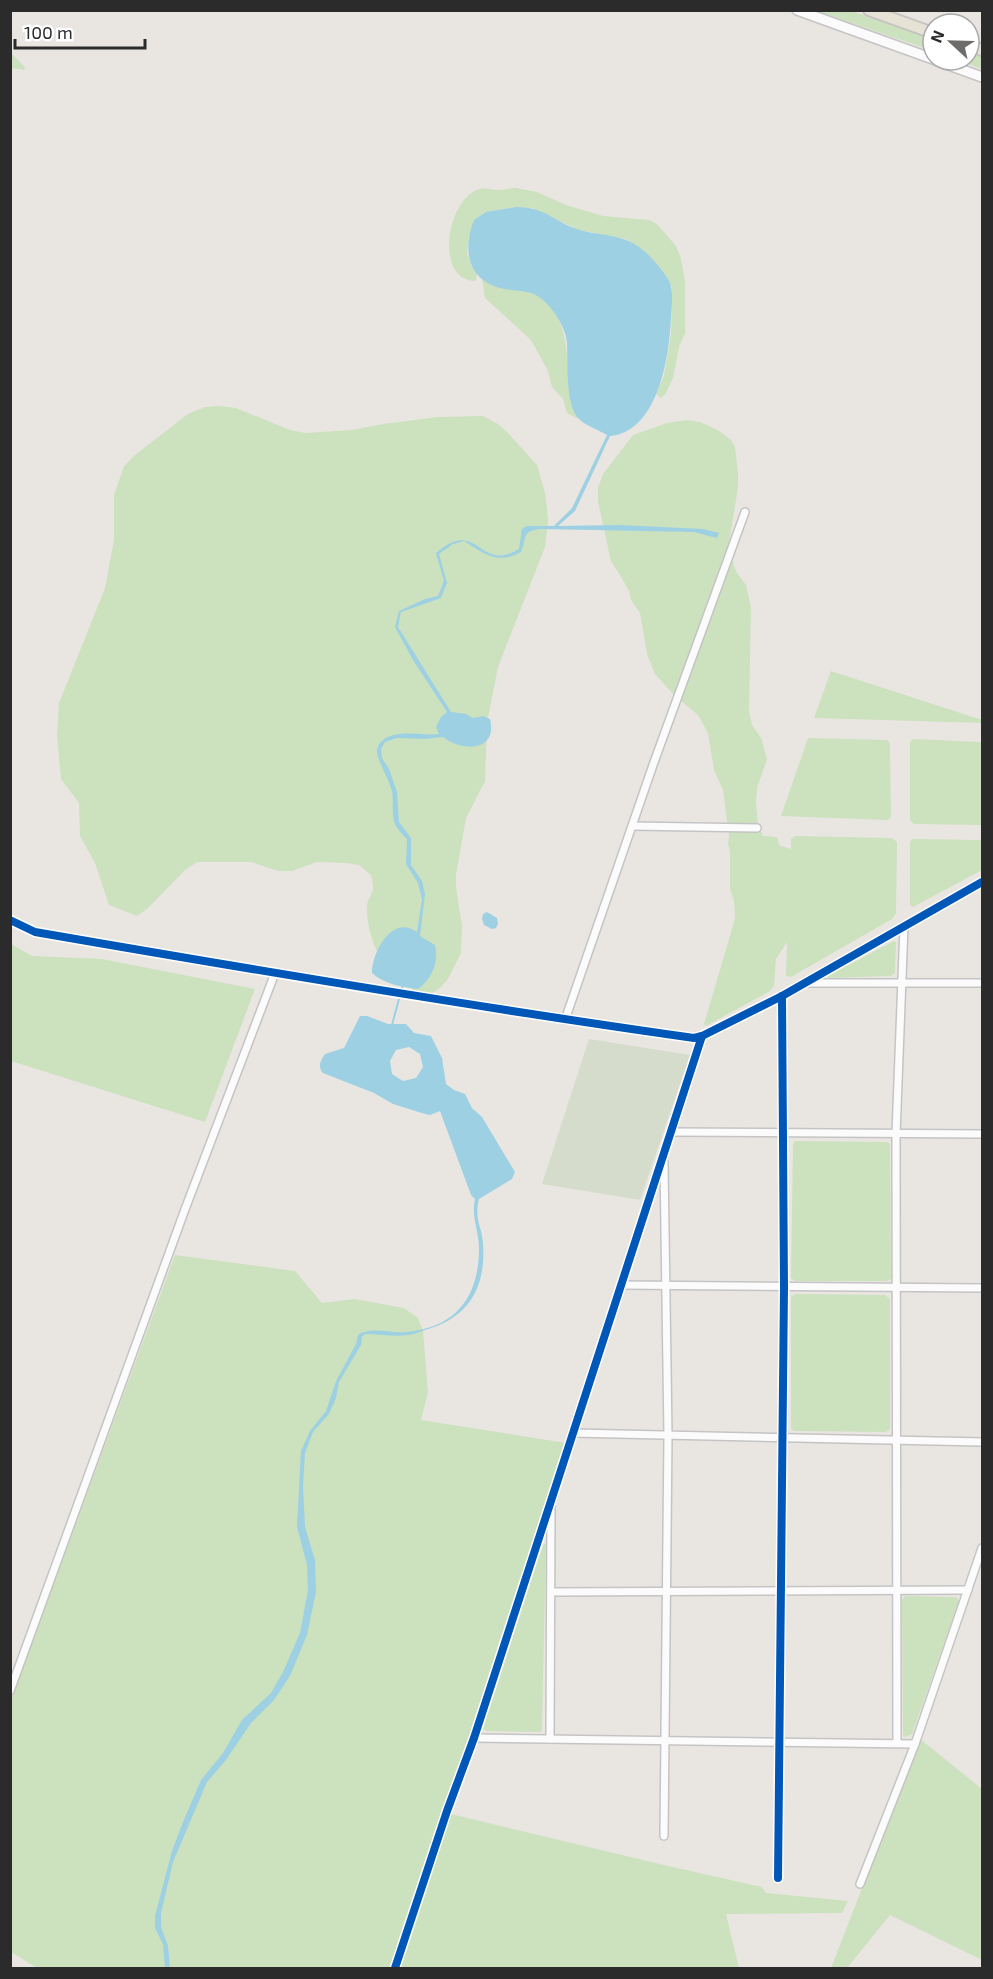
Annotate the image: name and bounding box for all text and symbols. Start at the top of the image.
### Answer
scale bar [15,12,146,50]
north arrow [921,12,981,72]
text: 100 m [24,21,73,43]
text: N [926,27,948,45]

